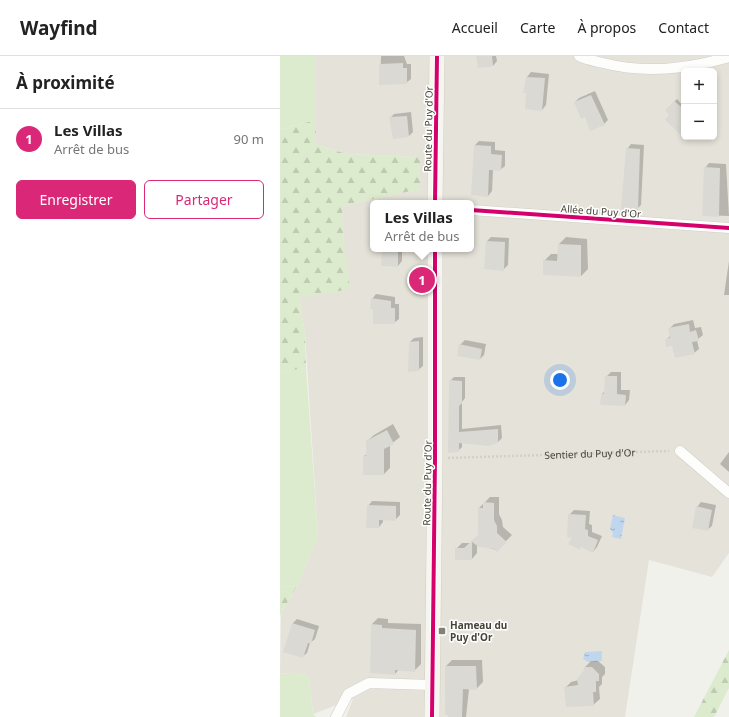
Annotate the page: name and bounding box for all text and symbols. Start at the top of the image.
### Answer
text: Wayfind [20,15,98,41]
text: Accueil [452,18,498,37]
text: Carte [520,18,555,37]
text: À propos [577,18,636,37]
text: Contact [658,18,709,37]
map controls [681,68,717,140]
button: + [681,68,717,104]
text: À proximité [16,71,115,94]
street label: Route du Puy d'Or [420,86,436,172]
button: − [681,104,717,140]
text: Les Villas [54,120,122,140]
text: 1 [25,130,33,148]
text: 90 m [234,130,264,148]
text: Arrêt de bus [54,140,129,158]
button: Enregistrer [16,180,136,219]
button: Partager [144,180,264,219]
popup [370,200,474,252]
street label: Allée du Puy d'Or [560,201,642,221]
text: Les Villas [384,207,453,227]
text: Arrêt de bus [384,227,460,245]
pin: 1 [409,265,435,295]
your location [550,370,570,390]
street label: Route du Puy d'Or [419,440,435,526]
street label: Sentier du Puy d'Or [544,445,636,462]
place label: Hameau du Puy d'Or [450,618,507,644]
marker: Hameau du Puy d'Or [437,626,447,636]

